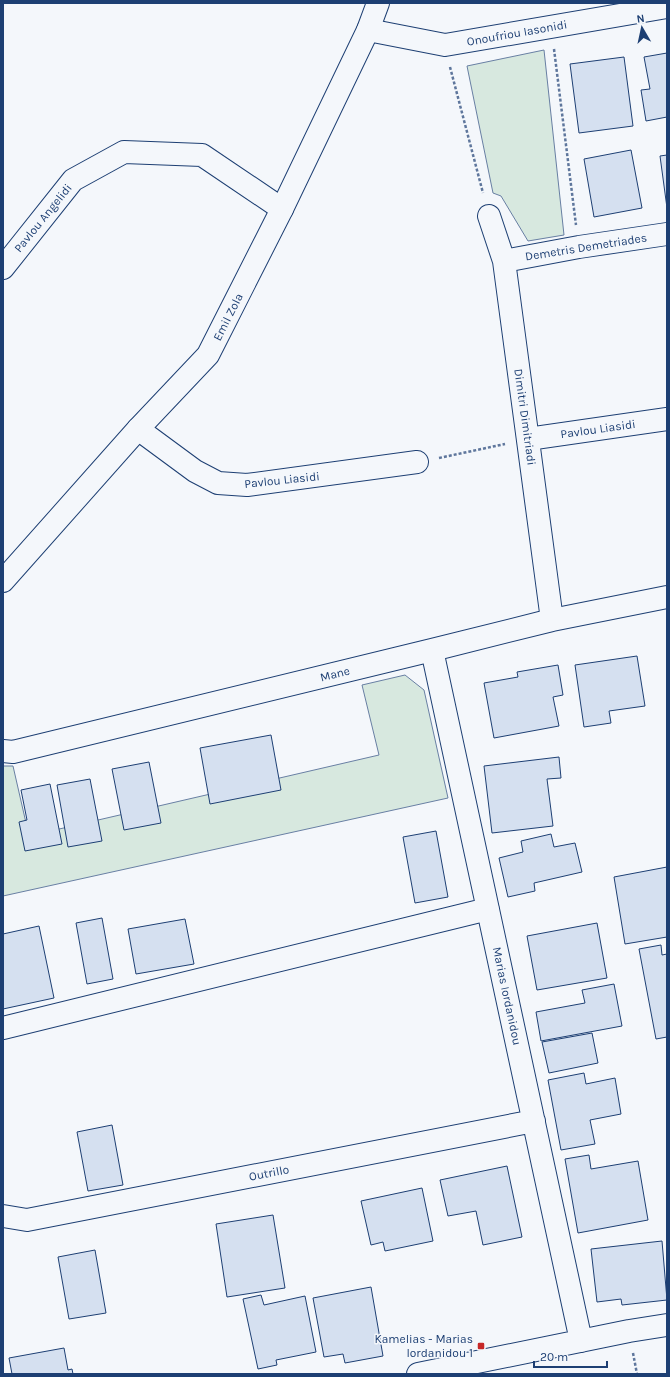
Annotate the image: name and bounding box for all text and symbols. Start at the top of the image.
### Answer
north arrow [622,8,662,48]
text: N [636,12,645,26]
street label: Onoufriou Iasonidi [466,17,568,49]
street label: Pavlou Angelidi [11,181,75,255]
street label: Demetris Demetriades [524,230,648,264]
street label: Emil Zola [210,291,246,343]
street label: Dimitri Dimitriadi [511,368,539,466]
street label: Pavlou Liasidi [560,417,636,441]
street label: Pavlou Liasidi [244,469,320,491]
street label: Mane [319,664,351,684]
street label: Marias Iordanidou [490,946,524,1046]
street label: Outrillo [248,1162,290,1184]
place label: Kamelias - Marias Iordanidou 1 [374,1332,473,1360]
marker: Kamelias - Marias Iordanidou 1 [476,1341,486,1351]
scale bar [534,1343,607,1369]
text: 20 m [540,1350,568,1364]

